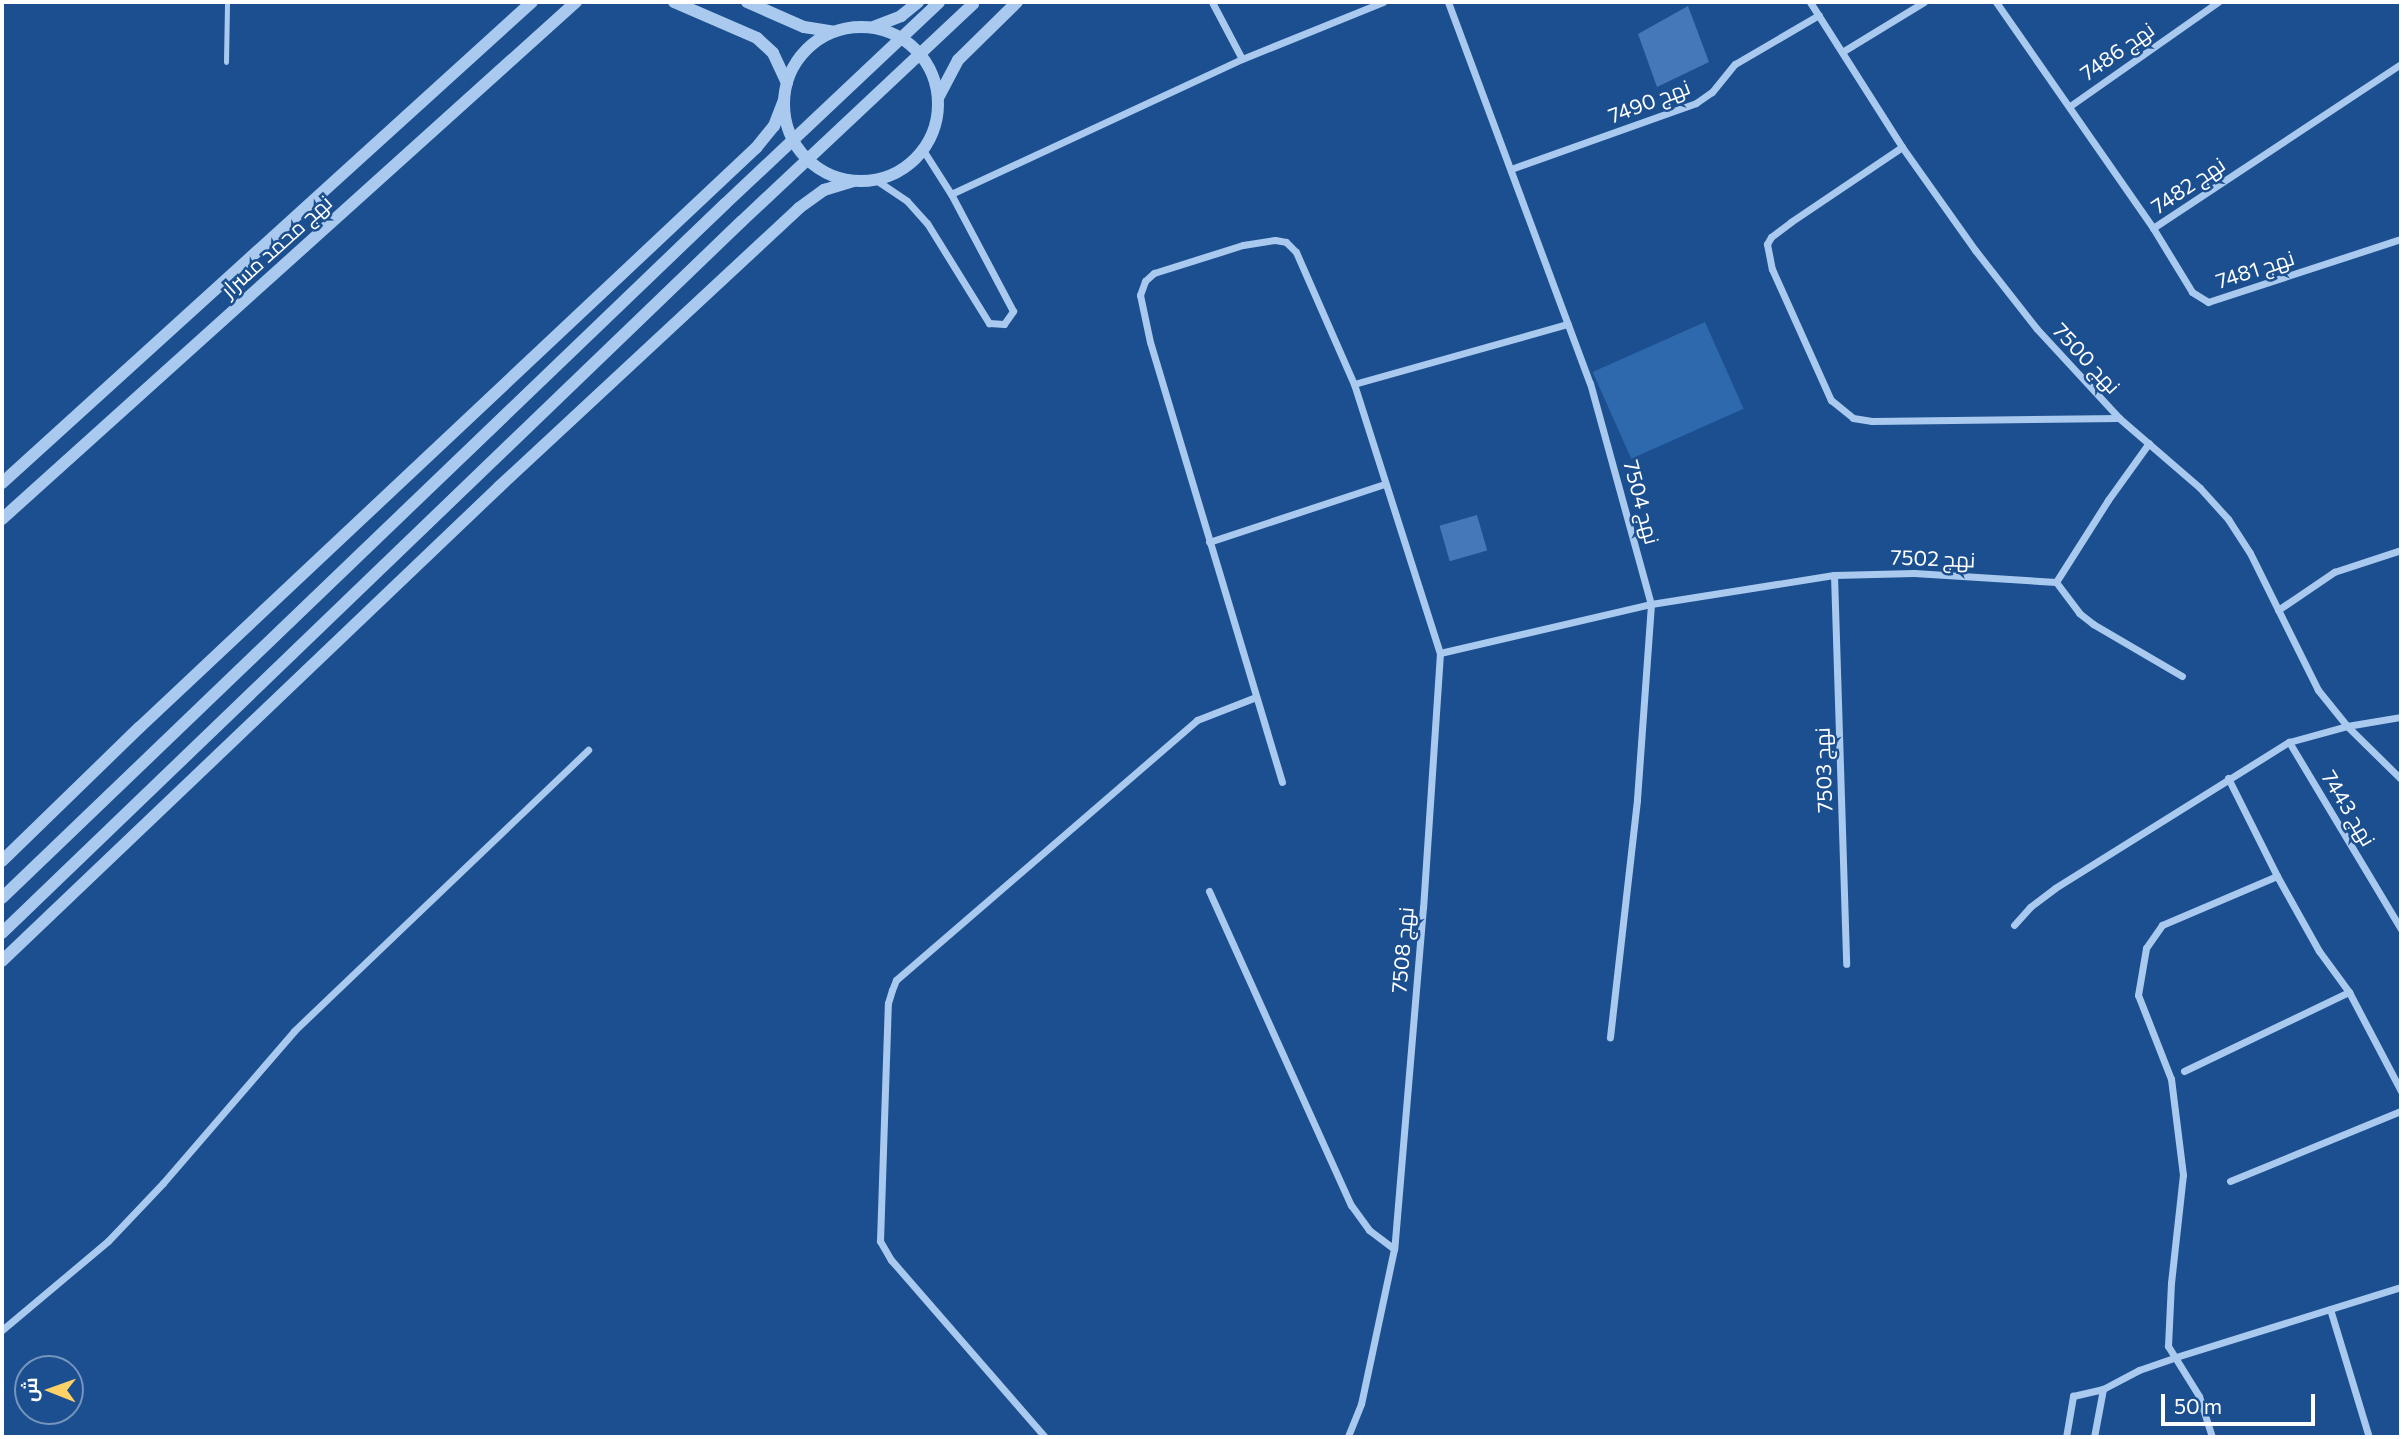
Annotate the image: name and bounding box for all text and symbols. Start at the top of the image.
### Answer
street label: نهج 7486 [2075,16,2159,86]
street label: نهج 7490 [1605,74,1693,128]
street label: نهج 7482 [2146,151,2230,219]
street label: نهج محمد مسرار [215,189,337,303]
street label: نهج 7481 [2213,245,2297,293]
street label: نهج 7500 [2048,318,2126,398]
street label: نهج 7504 [1619,457,1665,547]
street label: نهج 7502 [1890,544,1976,572]
street label: نهج 7503 [1809,727,1837,813]
street label: نهج 7443 [2317,766,2381,850]
street label: نهج 7508 [1386,906,1418,994]
north arrow [14,1355,84,1425]
text: ش [18,1377,41,1402]
scale bar [2165,1380,2319,1424]
text: 50 m [2174,1393,2222,1418]

